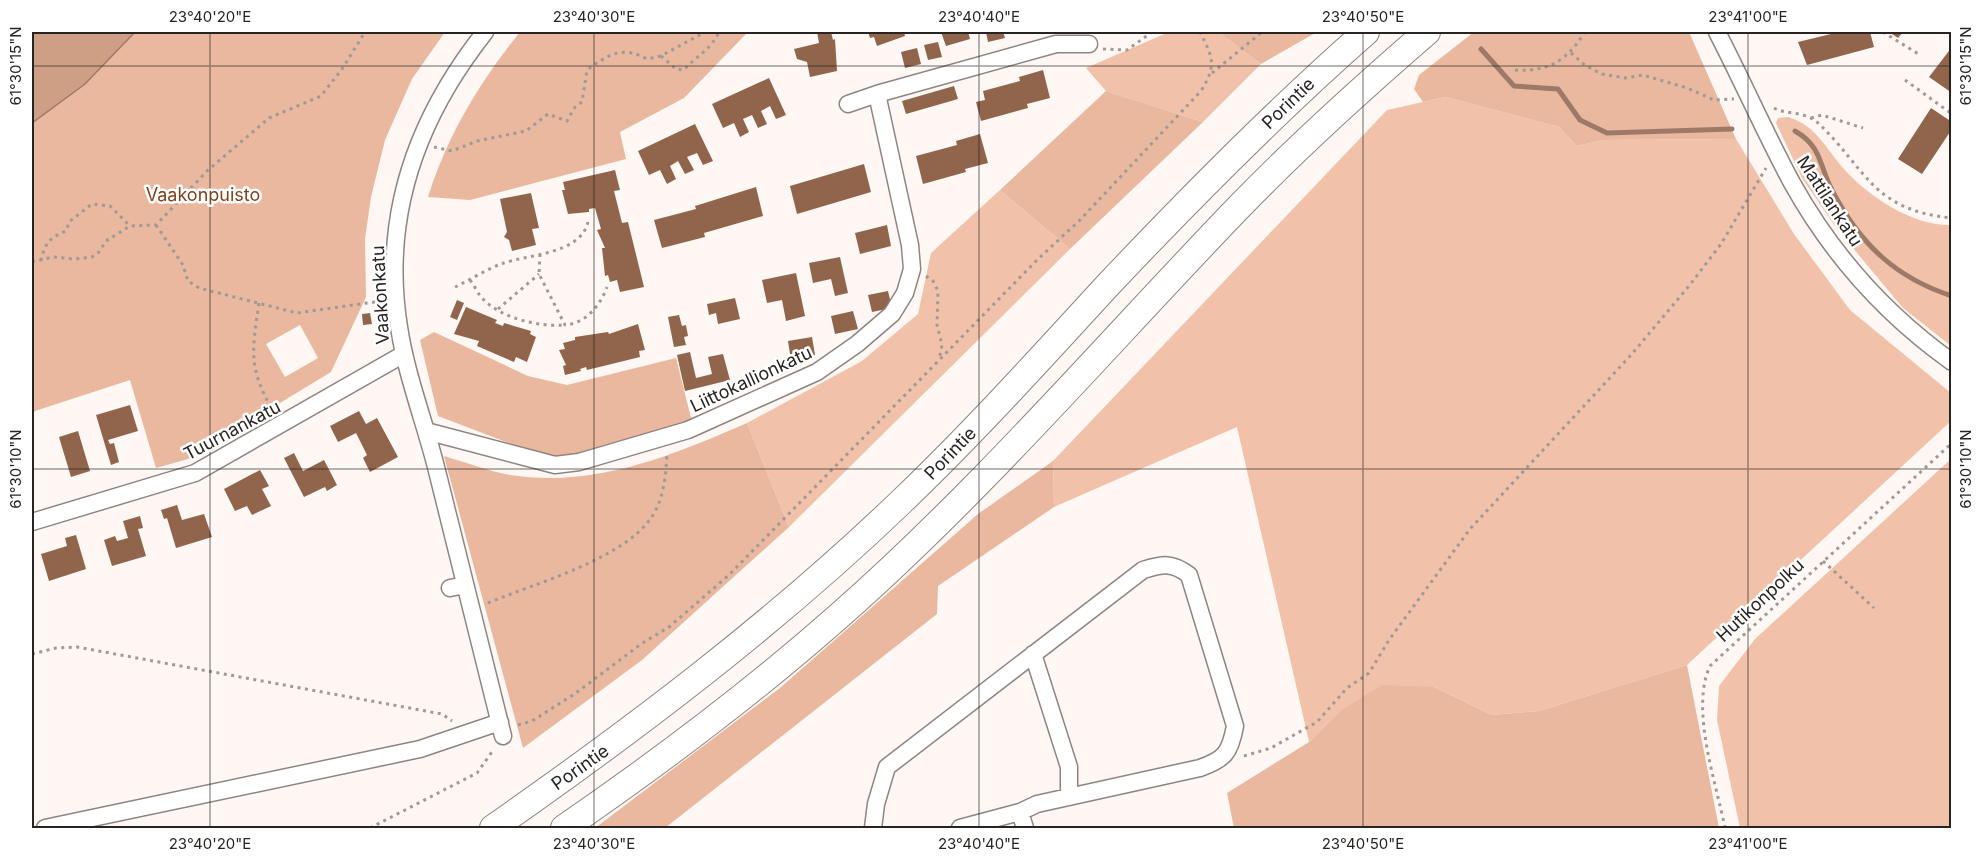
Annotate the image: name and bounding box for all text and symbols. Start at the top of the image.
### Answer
text: 23°40'20"E [169,7,251,26]
text: 23°40'30"E [553,7,635,26]
text: 23°40'40"E [938,7,1020,26]
text: 23°40'50"E [1322,7,1404,26]
text: 23°41'00"E [1708,7,1788,26]
text: 61°30'15"N [6,27,25,105]
text: 61°30'15"N [1956,27,1975,105]
street label: Porintie [1257,73,1319,133]
street label: Mattilankatu [1793,152,1867,250]
park label: Vaakonpuisto [146,184,260,205]
street label: Vaakonkatu [367,245,393,345]
street label: Liittokallionkatu [687,342,815,416]
street label: Tuurnankatu [180,396,284,464]
street label: Porintie [920,422,980,484]
text: 61°30'10"N [6,429,25,509]
text: 61°30'10"N [1956,429,1975,509]
street label: Hutikonpolku [1712,554,1808,646]
street label: Porintie [547,740,613,794]
text: 23°40'20"E [169,834,251,853]
text: 23°40'30"E [553,834,635,853]
text: 23°40'40"E [938,834,1020,853]
text: 23°40'50"E [1322,834,1404,853]
text: 23°41'00"E [1708,834,1788,853]

